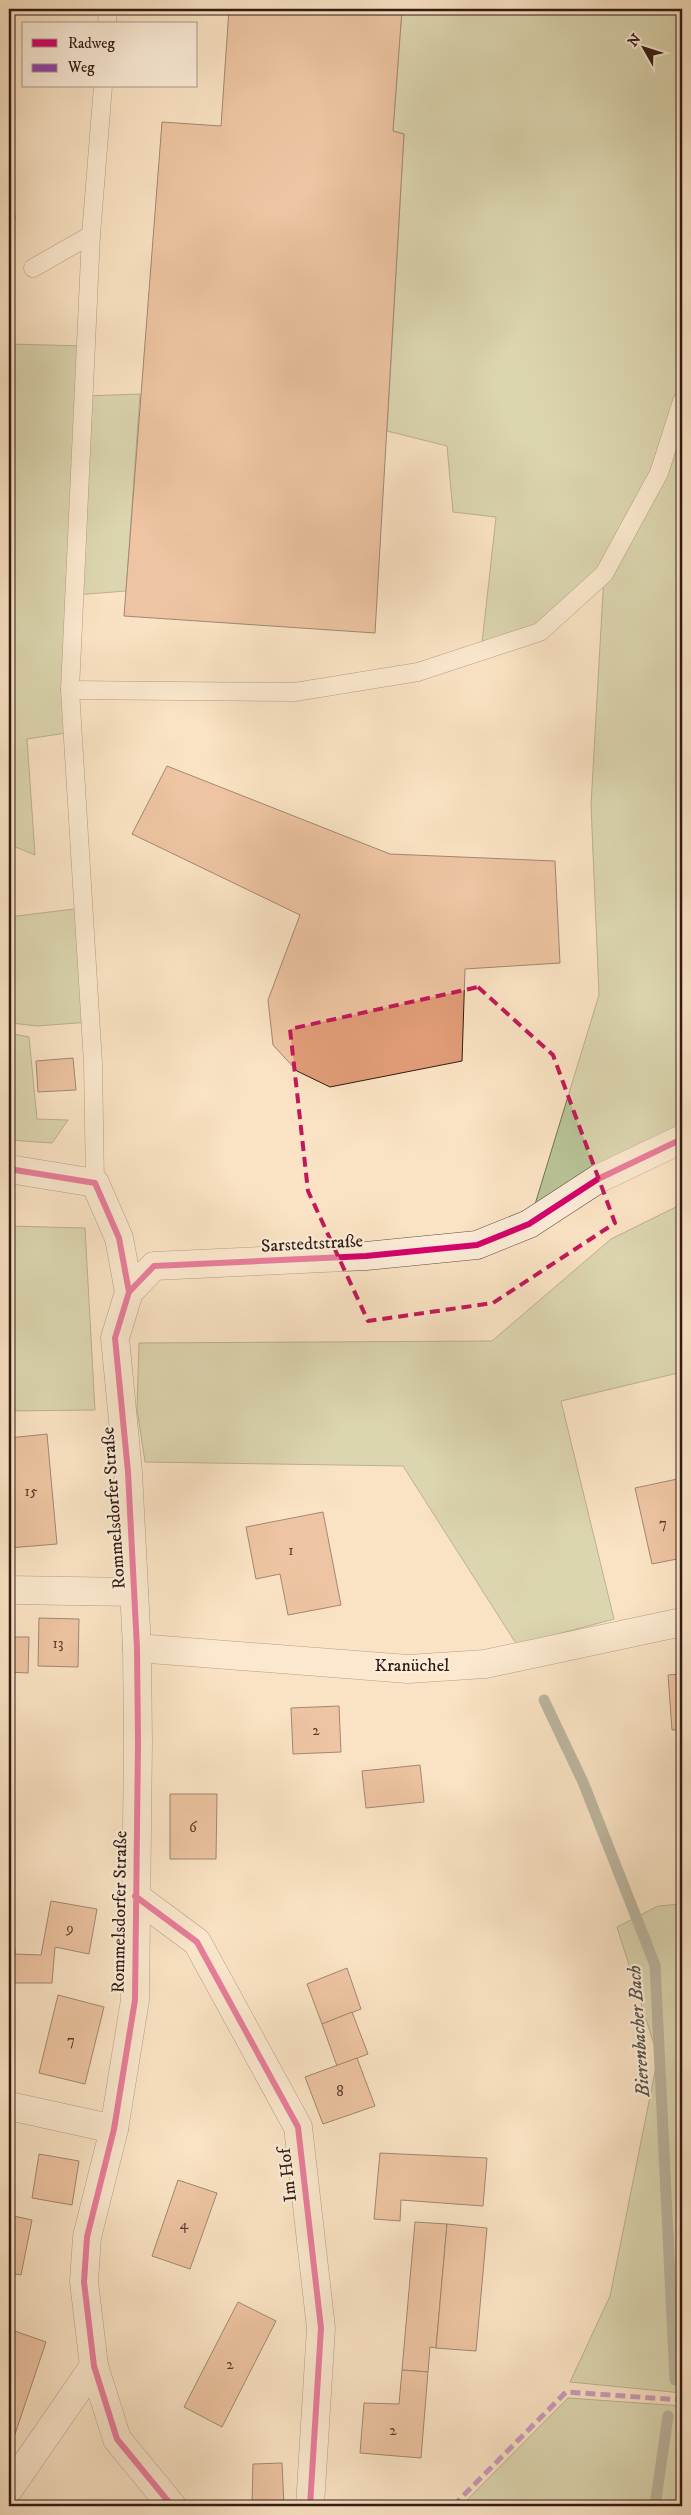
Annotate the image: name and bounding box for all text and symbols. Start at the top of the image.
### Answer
legend [22,22,198,88]
north arrow [618,22,668,72]
text: N [624,30,646,51]
text: Radweg [68,34,116,53]
text: Weg [67,58,95,77]
street label: Sarstedtstraße [260,1230,364,1258]
street label: Rommelsdorfer Straße [97,1426,131,1590]
house number: 15 [25,1482,38,1501]
house number: 7 [659,1514,667,1533]
house number: 1 [288,1541,294,1560]
house number: 13 [52,1634,64,1653]
street label: Kranüchel [375,1655,450,1677]
house number: 2 [312,1721,320,1740]
house number: 6 [189,1818,198,1837]
street label: Rommelsdorfer Straße [108,1831,132,1993]
house number: 9 [65,1919,74,1938]
water label: Bierenbacher Bach [623,1964,655,2099]
house number: 7 [67,2031,75,2050]
house number: 8 [336,2082,344,2101]
street label: Im Hof [273,2144,302,2203]
house number: 4 [180,2215,189,2234]
house number: 2 [226,2355,234,2374]
house number: 2 [389,2421,397,2440]

